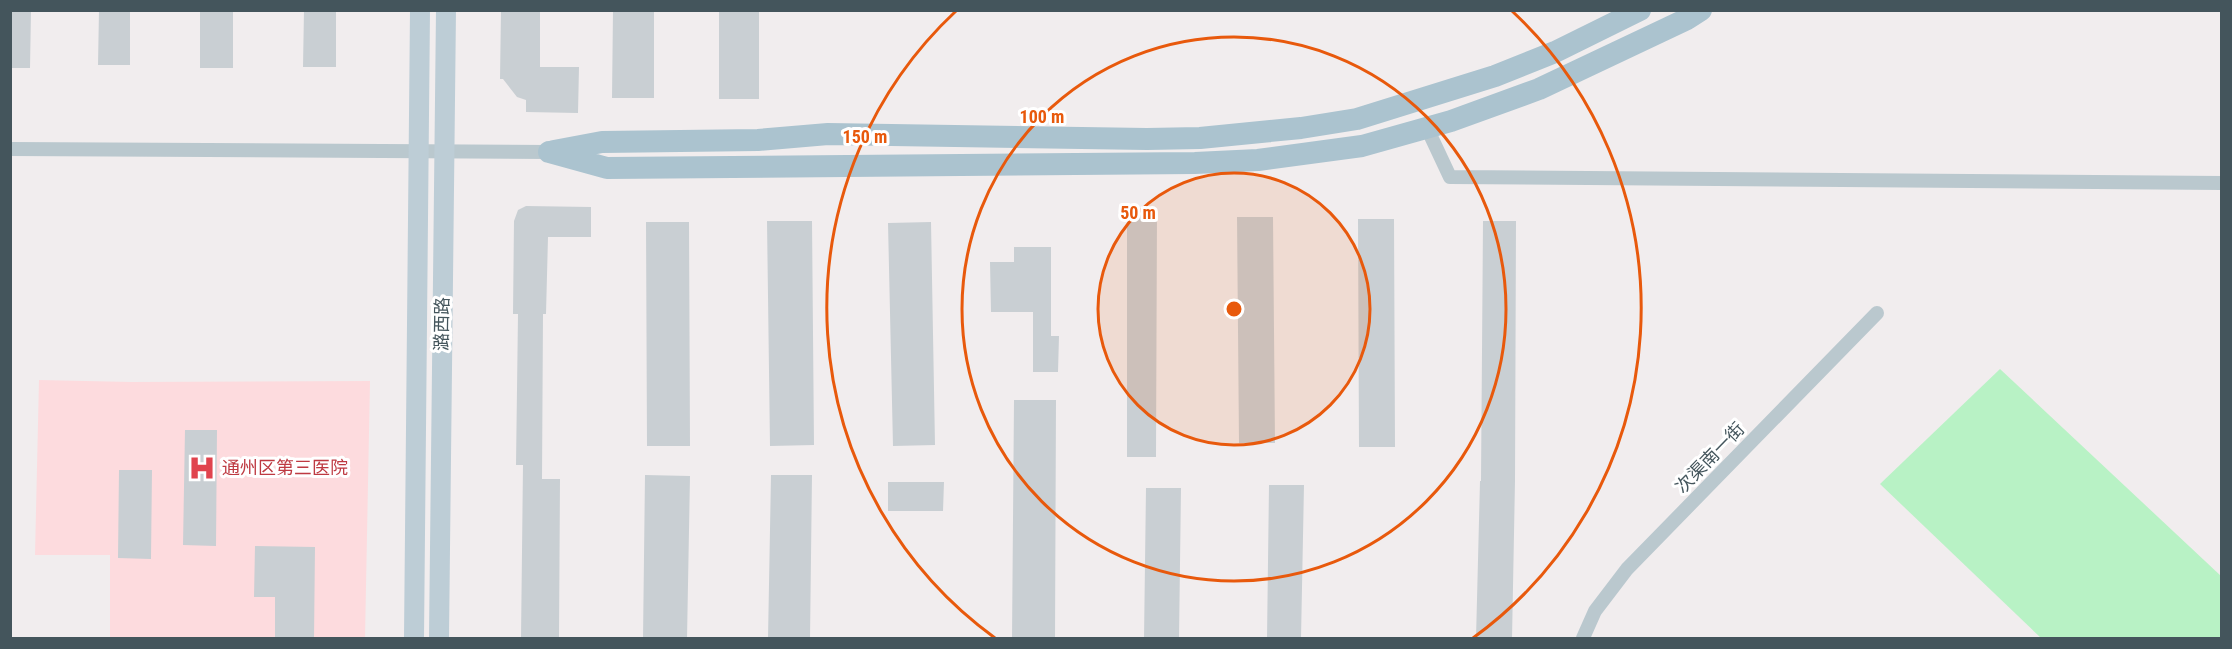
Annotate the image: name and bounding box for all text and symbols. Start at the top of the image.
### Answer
text: 100 m [1020,106,1064,127]
text: 150 m [843,126,887,147]
text: 50 m [1120,202,1156,223]
street label: 潞西路 [431,297,452,351]
centre of rings [1224,299,1244,319]
street label: 次渠南一街 [1671,418,1748,497]
hospital icon: 通州区第三医院 [187,453,217,483]
place label: 通州区第三医院 [222,457,348,478]

